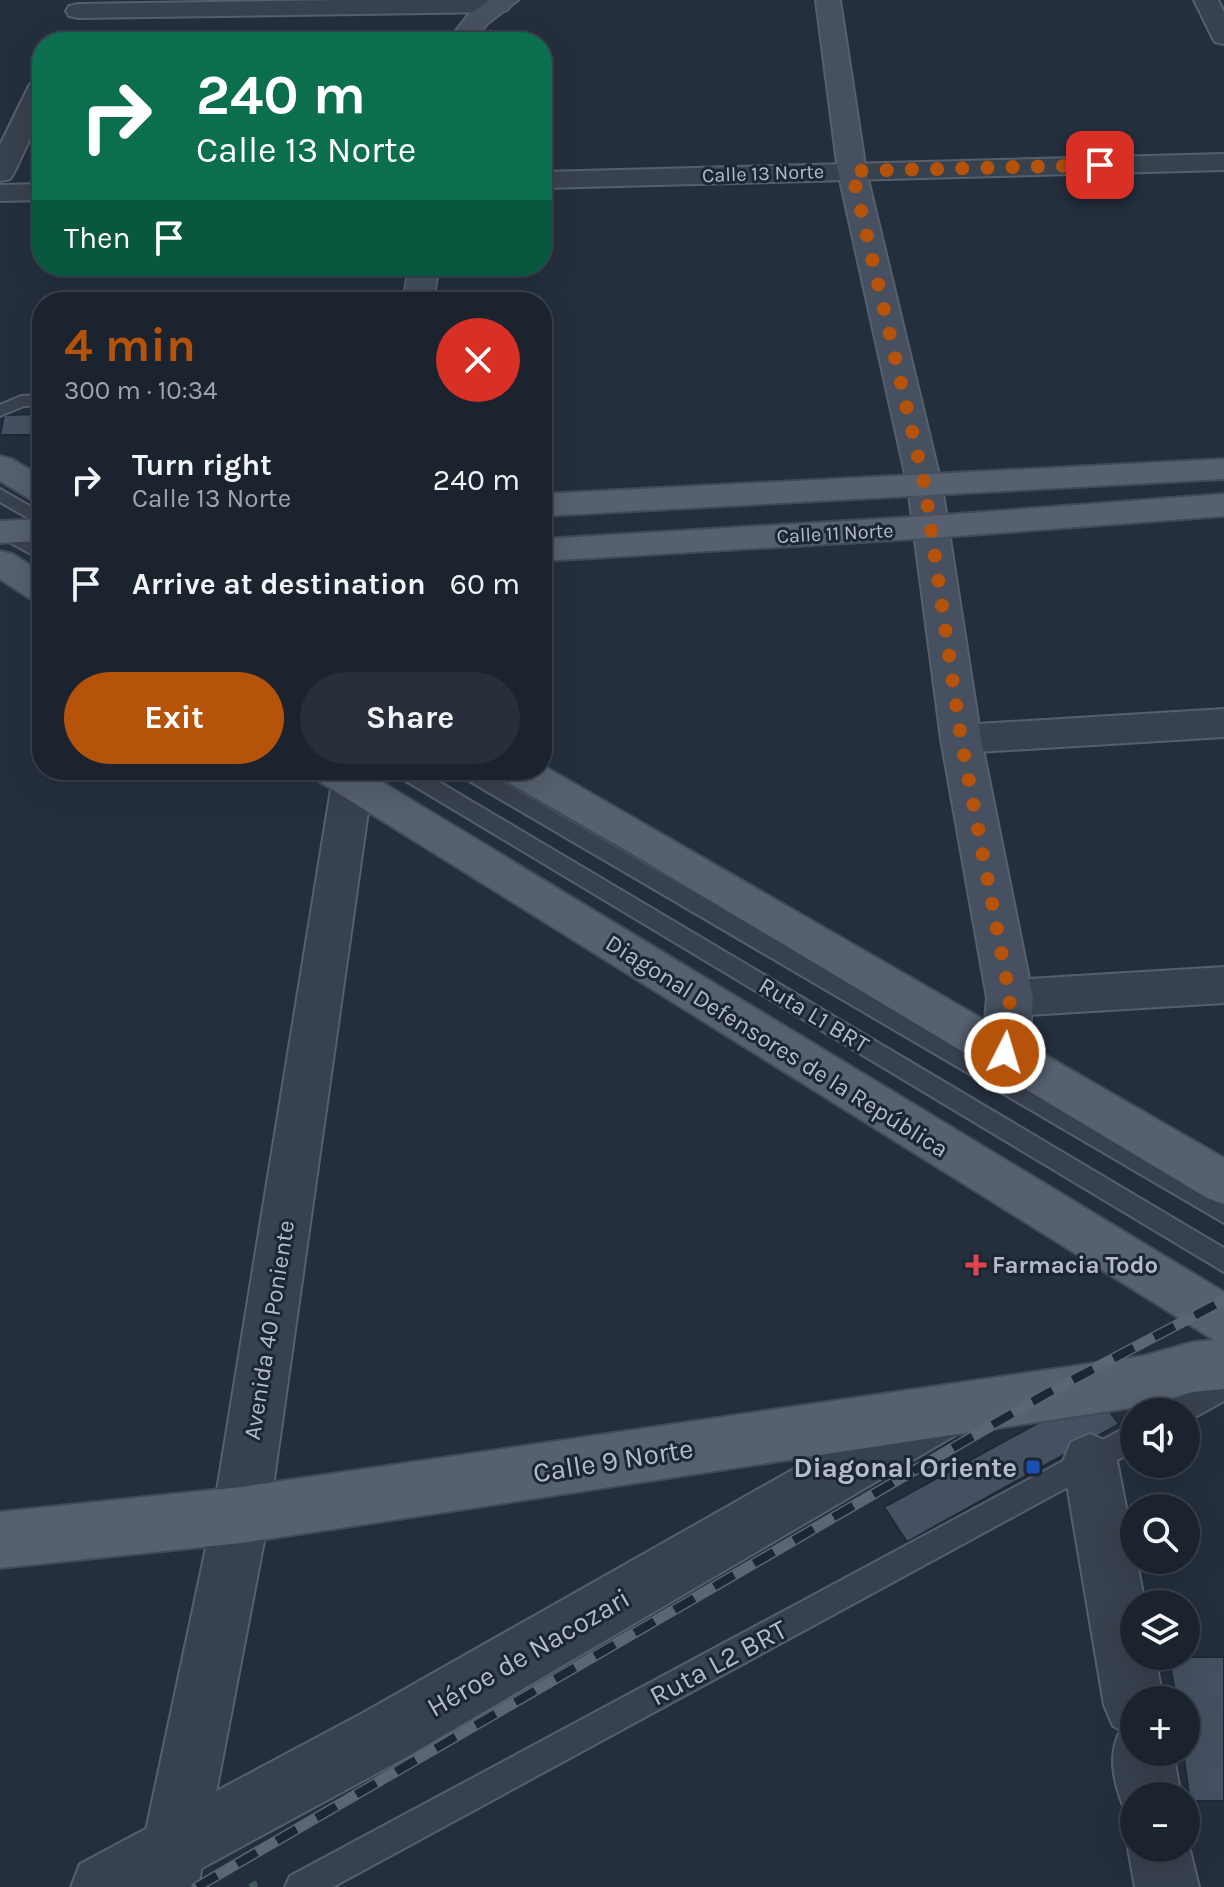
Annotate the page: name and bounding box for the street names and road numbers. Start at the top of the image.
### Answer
street label: Calle 13 Norte [702,160,825,187]
street label: Calle 11 Norte [776,519,894,548]
street label: Diagonal Defensores de la República [601,929,953,1163]
street label: Ruta L1 BRT [754,971,874,1059]
street label: Avenida 40 Poniente [238,1218,300,1442]
street label: Calle 9 Norte [531,1432,696,1489]
street label: Héroe de Nacozari [421,1581,636,1724]
street label: Ruta L2 BRT [644,1612,793,1713]

